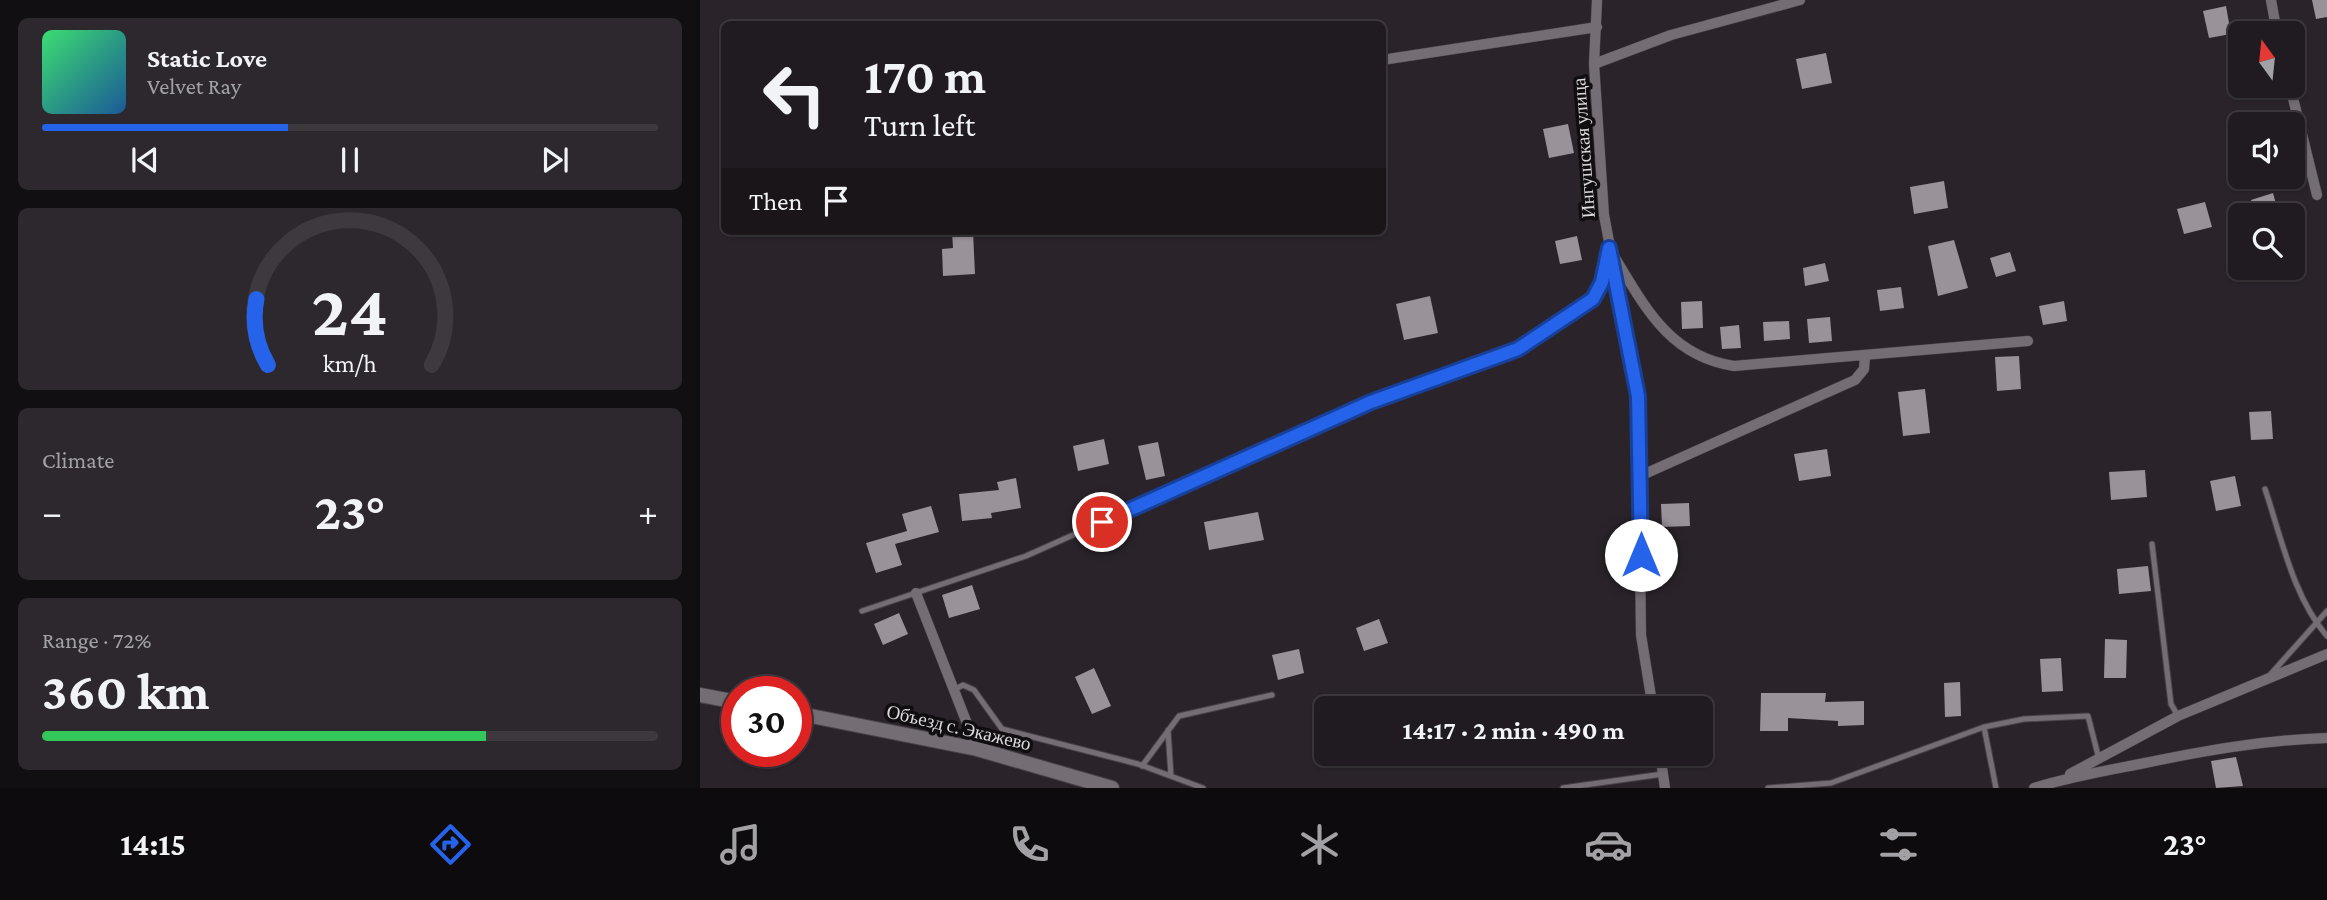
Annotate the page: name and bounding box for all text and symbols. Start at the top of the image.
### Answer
north arrow [2228,21,2305,98]
map controls [2228,21,2305,280]
text: Static Love [147,44,267,73]
icon: left [749,49,840,140]
text: 170 m [864,49,986,104]
text: Velvet Ray [147,73,241,99]
street label: Ингушская улица [1568,76,1599,219]
text: Turn left [864,107,975,143]
button: sound [2228,112,2305,189]
icon: previous [126,141,164,179]
icon: pause [331,141,369,179]
icon: next [536,141,574,179]
icon: arrive [817,182,855,220]
text: Then [749,187,803,216]
button: search [2228,203,2305,280]
text: 24 [312,270,388,351]
text: km/h [323,350,377,377]
text: Climate [42,447,114,473]
text: 23° [314,482,386,540]
text: − [42,491,62,533]
text: + [638,491,658,533]
pin [1072,492,1132,552]
icon: arrive [1083,503,1121,541]
position arrow [1604,518,1678,592]
text: Range · 72% [42,627,151,653]
text: 360 km [42,662,210,720]
speed limit sign: 30 [721,676,812,767]
street label: Объезд с. Экажево [885,701,1033,754]
text: 14:17 · 2 min · 490 m [1402,716,1625,745]
icon: directions [426,820,475,869]
icon: music [716,820,765,869]
icon: phone [1005,820,1054,869]
icon: climate [1295,820,1344,869]
icon: car [1584,820,1633,869]
icon: filters [1874,820,1923,869]
text: 14:15 [120,826,186,862]
text: 23° [2163,826,2207,862]

